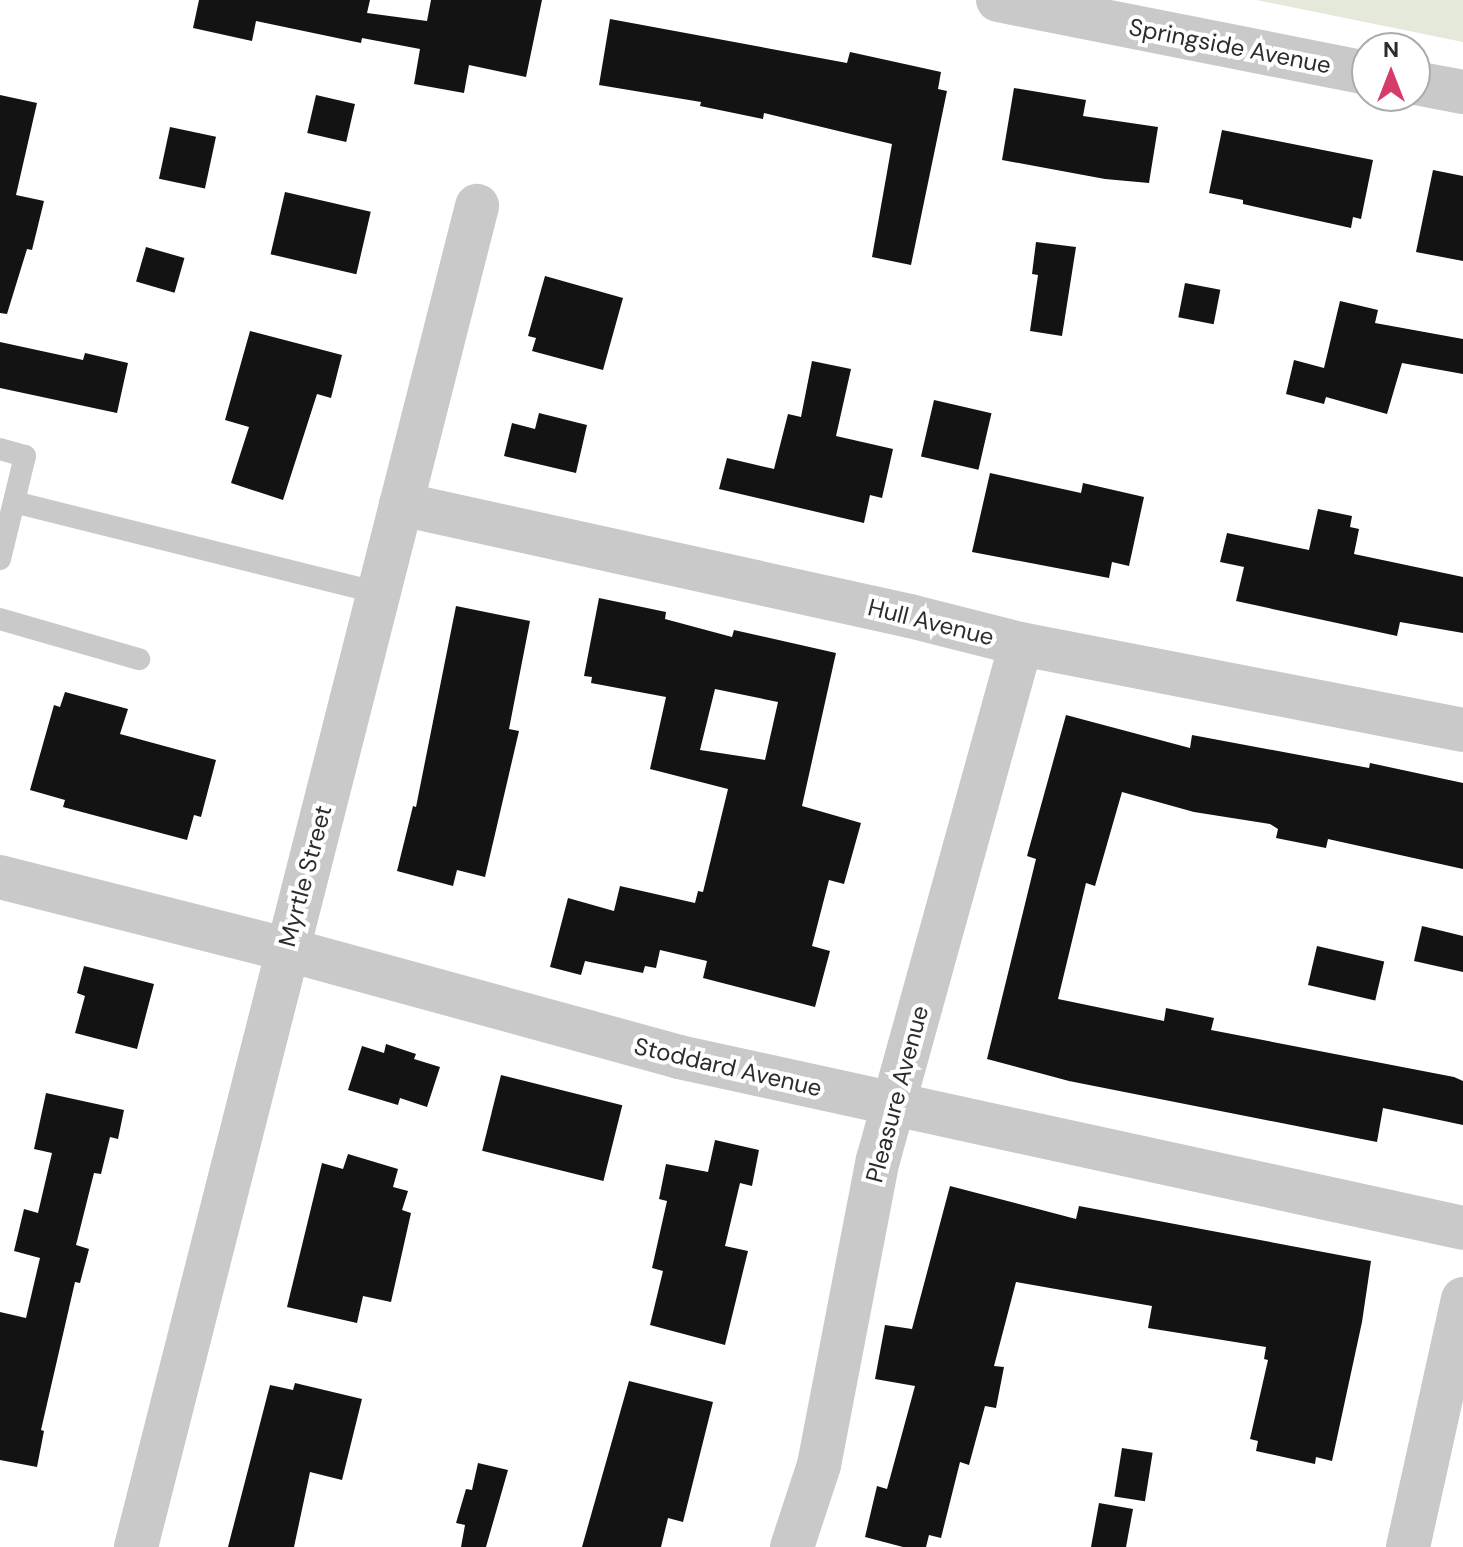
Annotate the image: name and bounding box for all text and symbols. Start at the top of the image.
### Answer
street label: Springside Avenue [1127,12,1333,80]
north arrow [1351,32,1431,112]
text: N [1383,35,1399,64]
street label: Hull Avenue [865,592,997,652]
street label: Myrtle Street [272,802,338,950]
street label: Pleasure Avenue [860,1002,934,1186]
street label: Stoddard Avenue [631,1031,825,1103]

